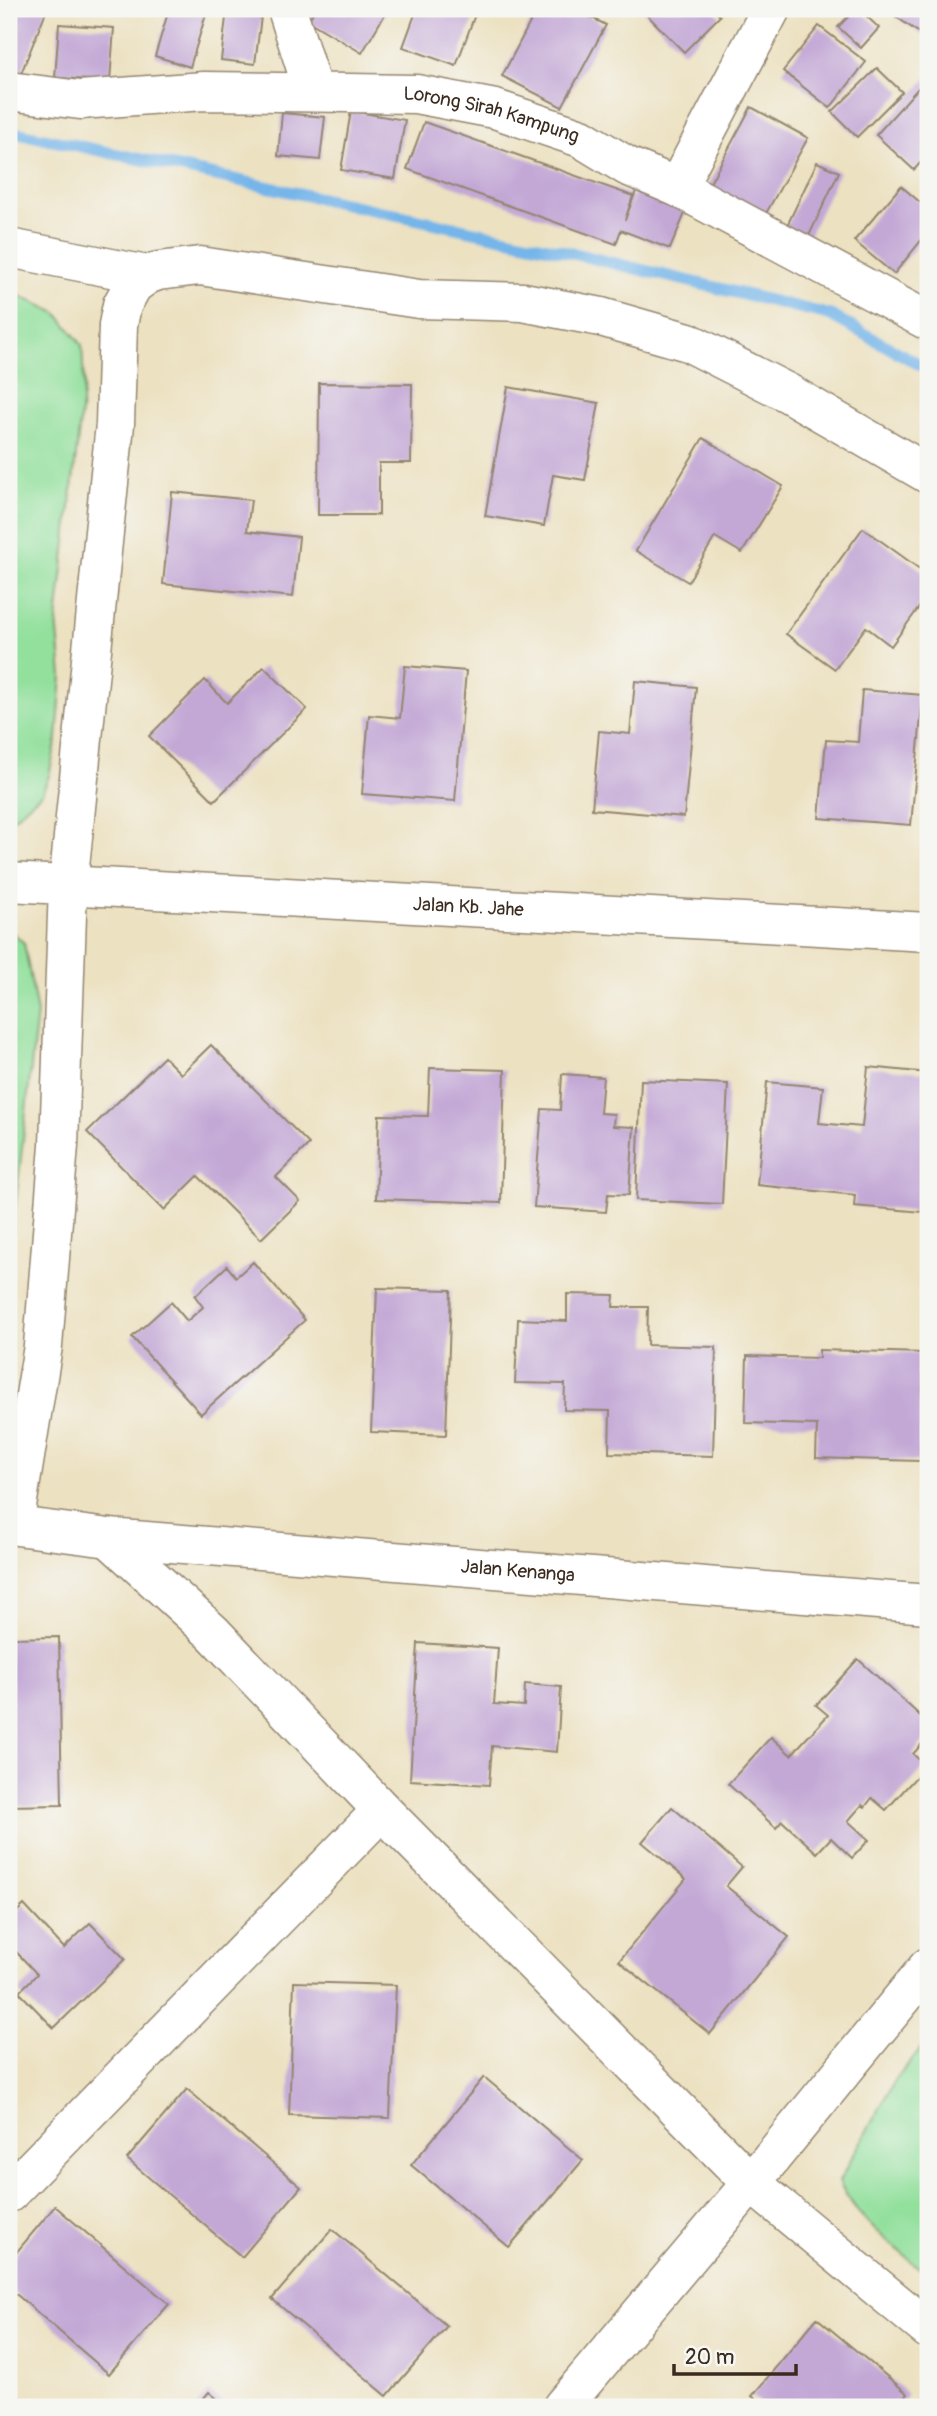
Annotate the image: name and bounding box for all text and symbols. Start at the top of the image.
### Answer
street label: Lorong Sirah Kampung [403,82,582,149]
street label: Jalan Kb. Jahe [412,892,525,922]
street label: Jalan Kenanga [460,1554,576,1588]
scale bar [674,2332,797,2376]
text: 20 m [685,2344,734,2371]

